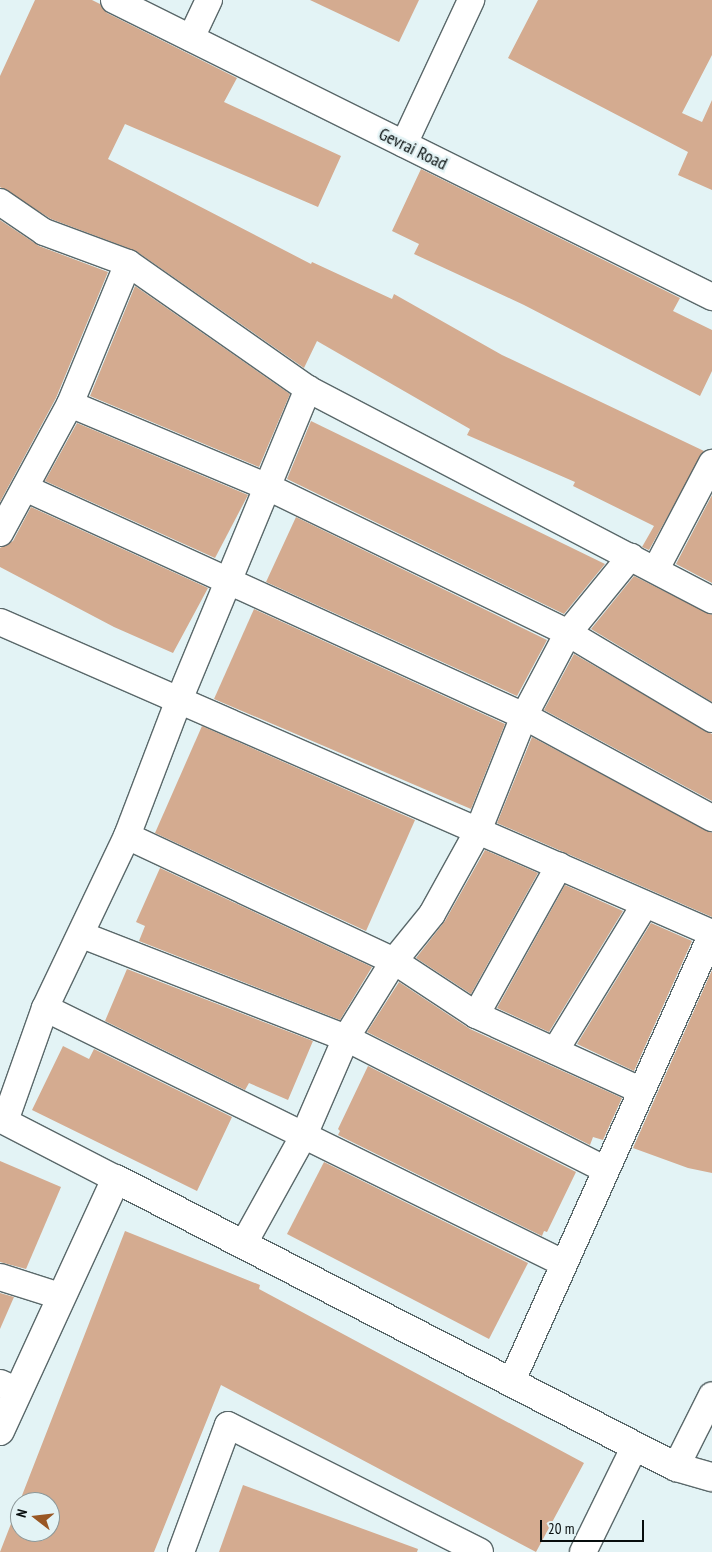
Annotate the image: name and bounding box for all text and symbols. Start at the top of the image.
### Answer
street label: Gevrai Road [375,123,451,175]
north arrow [10,1492,60,1542]
text: N [12,1507,31,1519]
scale bar [542,1510,646,1542]
text: 20 m [548,1519,574,1538]

